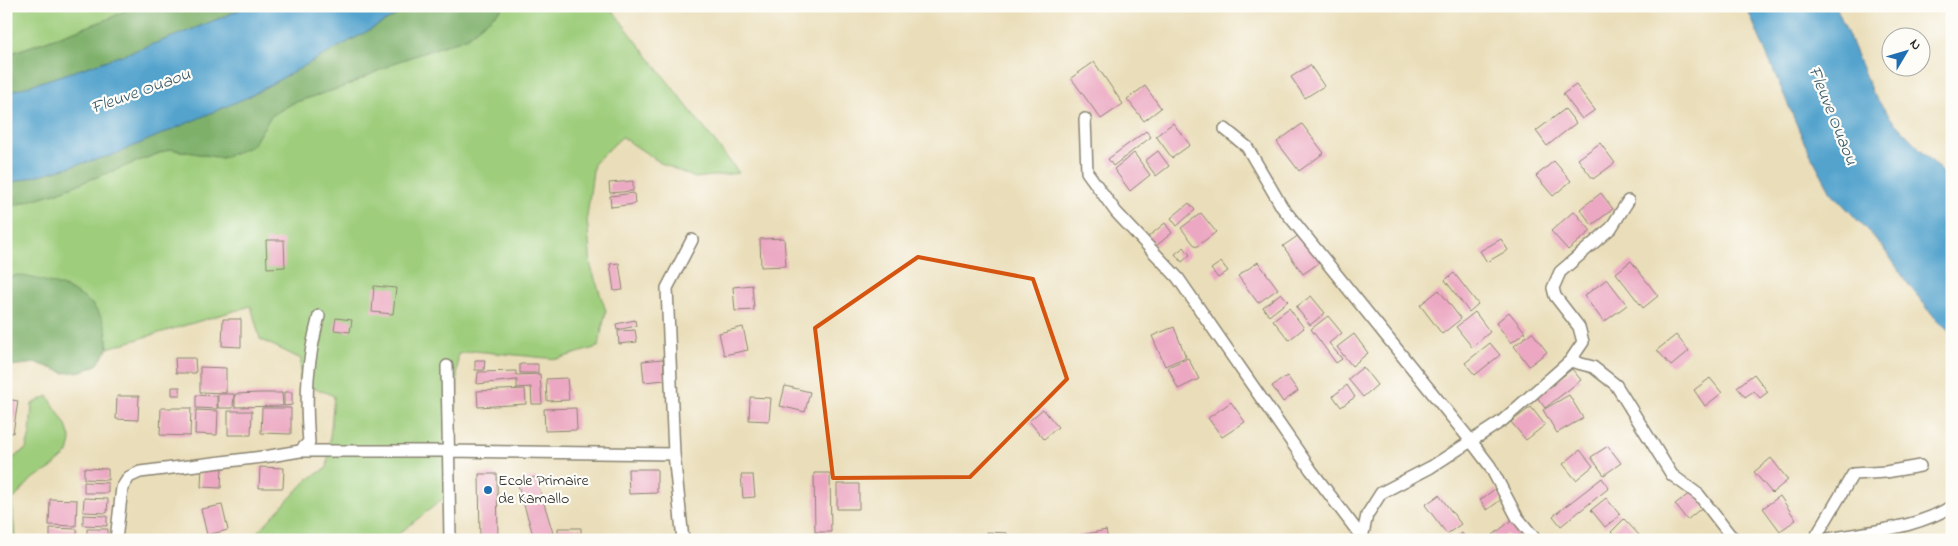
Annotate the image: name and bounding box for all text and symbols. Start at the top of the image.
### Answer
north arrow [1880,28,1930,78]
text: N [1904,35,1926,55]
water label: Fleuve Ouaou [87,62,195,122]
water label: Fleuve Ouaou [1800,63,1864,169]
place label: Ecole Primaire de Kamallo [498,469,590,511]
marker: Ecole Primaire de Kamallo [482,484,494,496]

